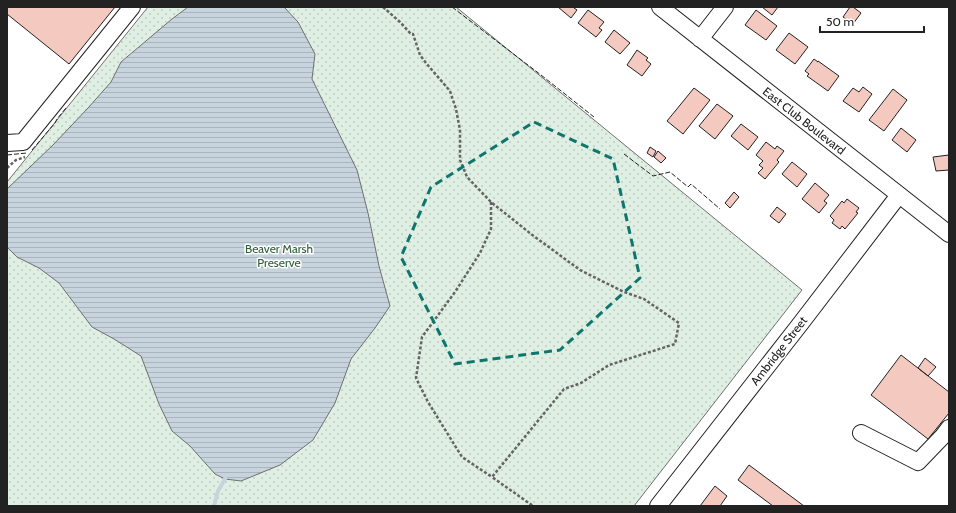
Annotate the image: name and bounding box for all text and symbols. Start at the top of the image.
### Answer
scale bar [820,8,924,34]
text: 50 m [826,14,854,29]
street label: East Club Boulevard [760,84,849,158]
park label: Beaver Marsh Preserve [245,241,313,270]
street label: Ambridge Street [747,313,810,388]

